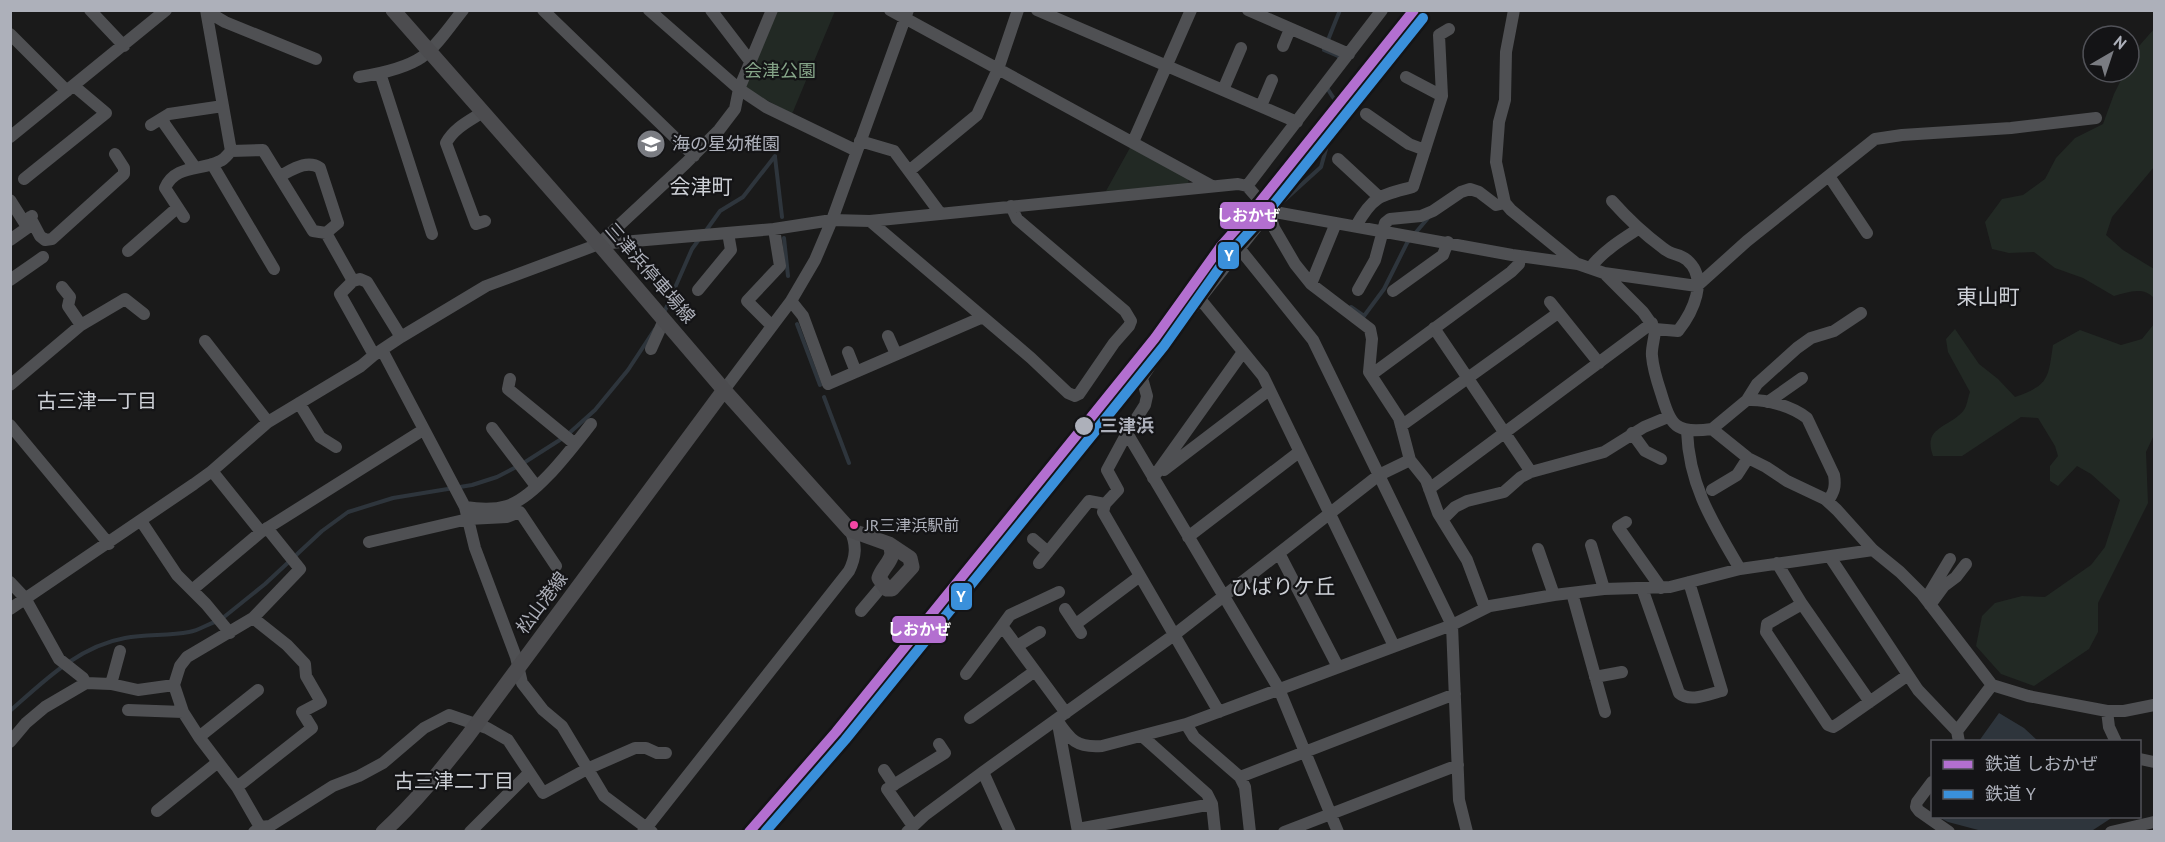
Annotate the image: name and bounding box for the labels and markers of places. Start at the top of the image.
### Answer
school or university icon: 海の星幼稚園 [635,128,667,160]
place label: 海の星幼稚園 [672,132,780,155]
place label: 三津浜 [1100,414,1154,437]
marker: 三津浜 [1073,415,1095,437]
place label: JR三津浜駅前 [864,515,959,535]
marker: JR三津浜駅前 [848,519,860,531]

